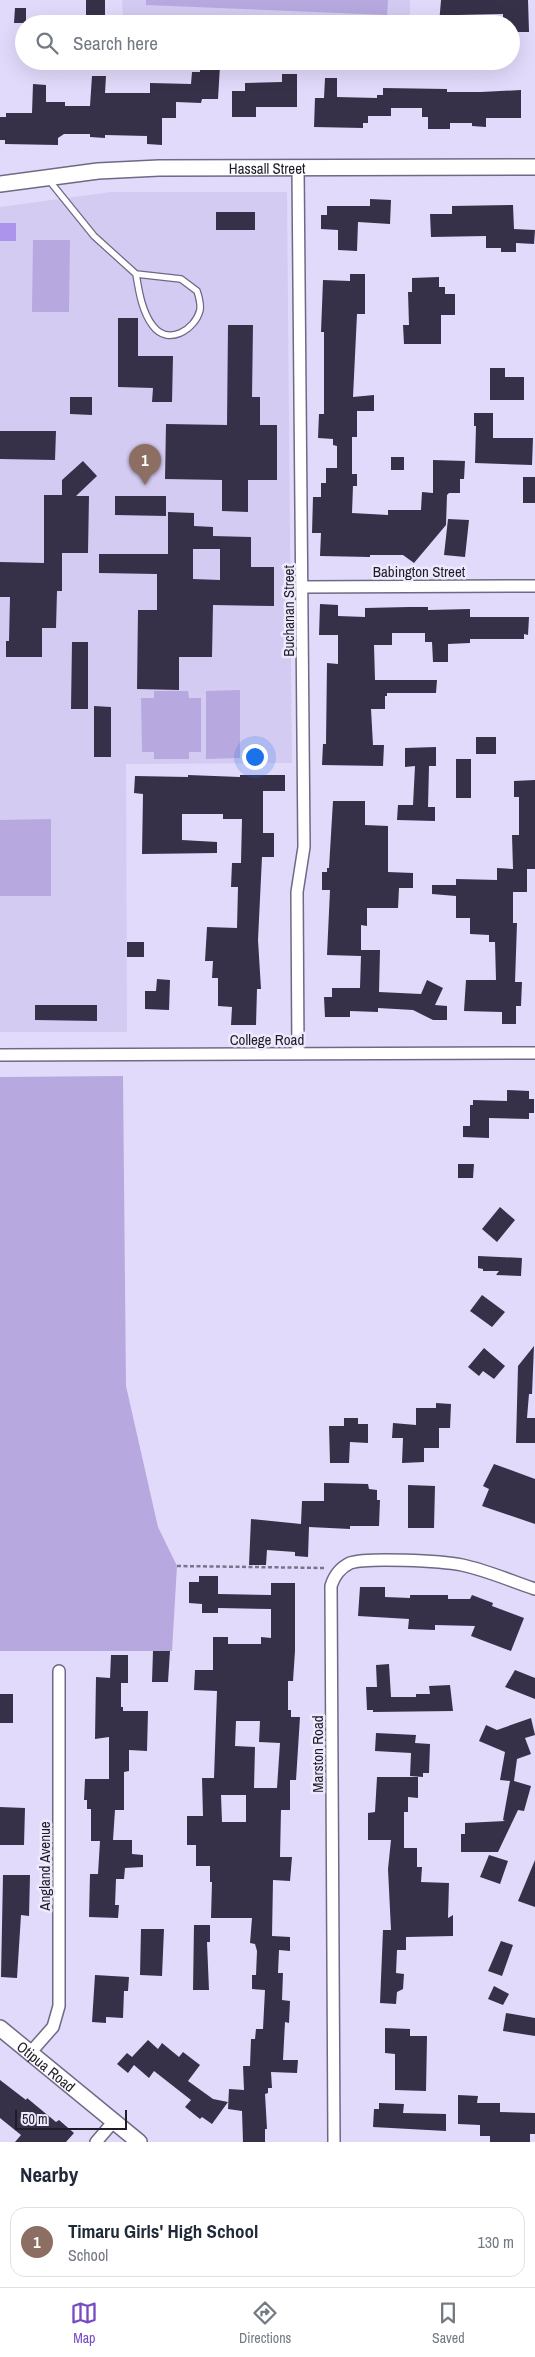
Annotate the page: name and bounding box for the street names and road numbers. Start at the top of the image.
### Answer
street label: Hassall Street [229,157,306,178]
street label: Babington Street [373,561,466,582]
street label: Buchanan Street [278,565,299,657]
street label: College Road [230,1029,304,1050]
street label: Marston Road [307,1715,328,1793]
street label: Angland Avenue [34,1821,55,1912]
street label: Otipua Road [13,2036,80,2096]

